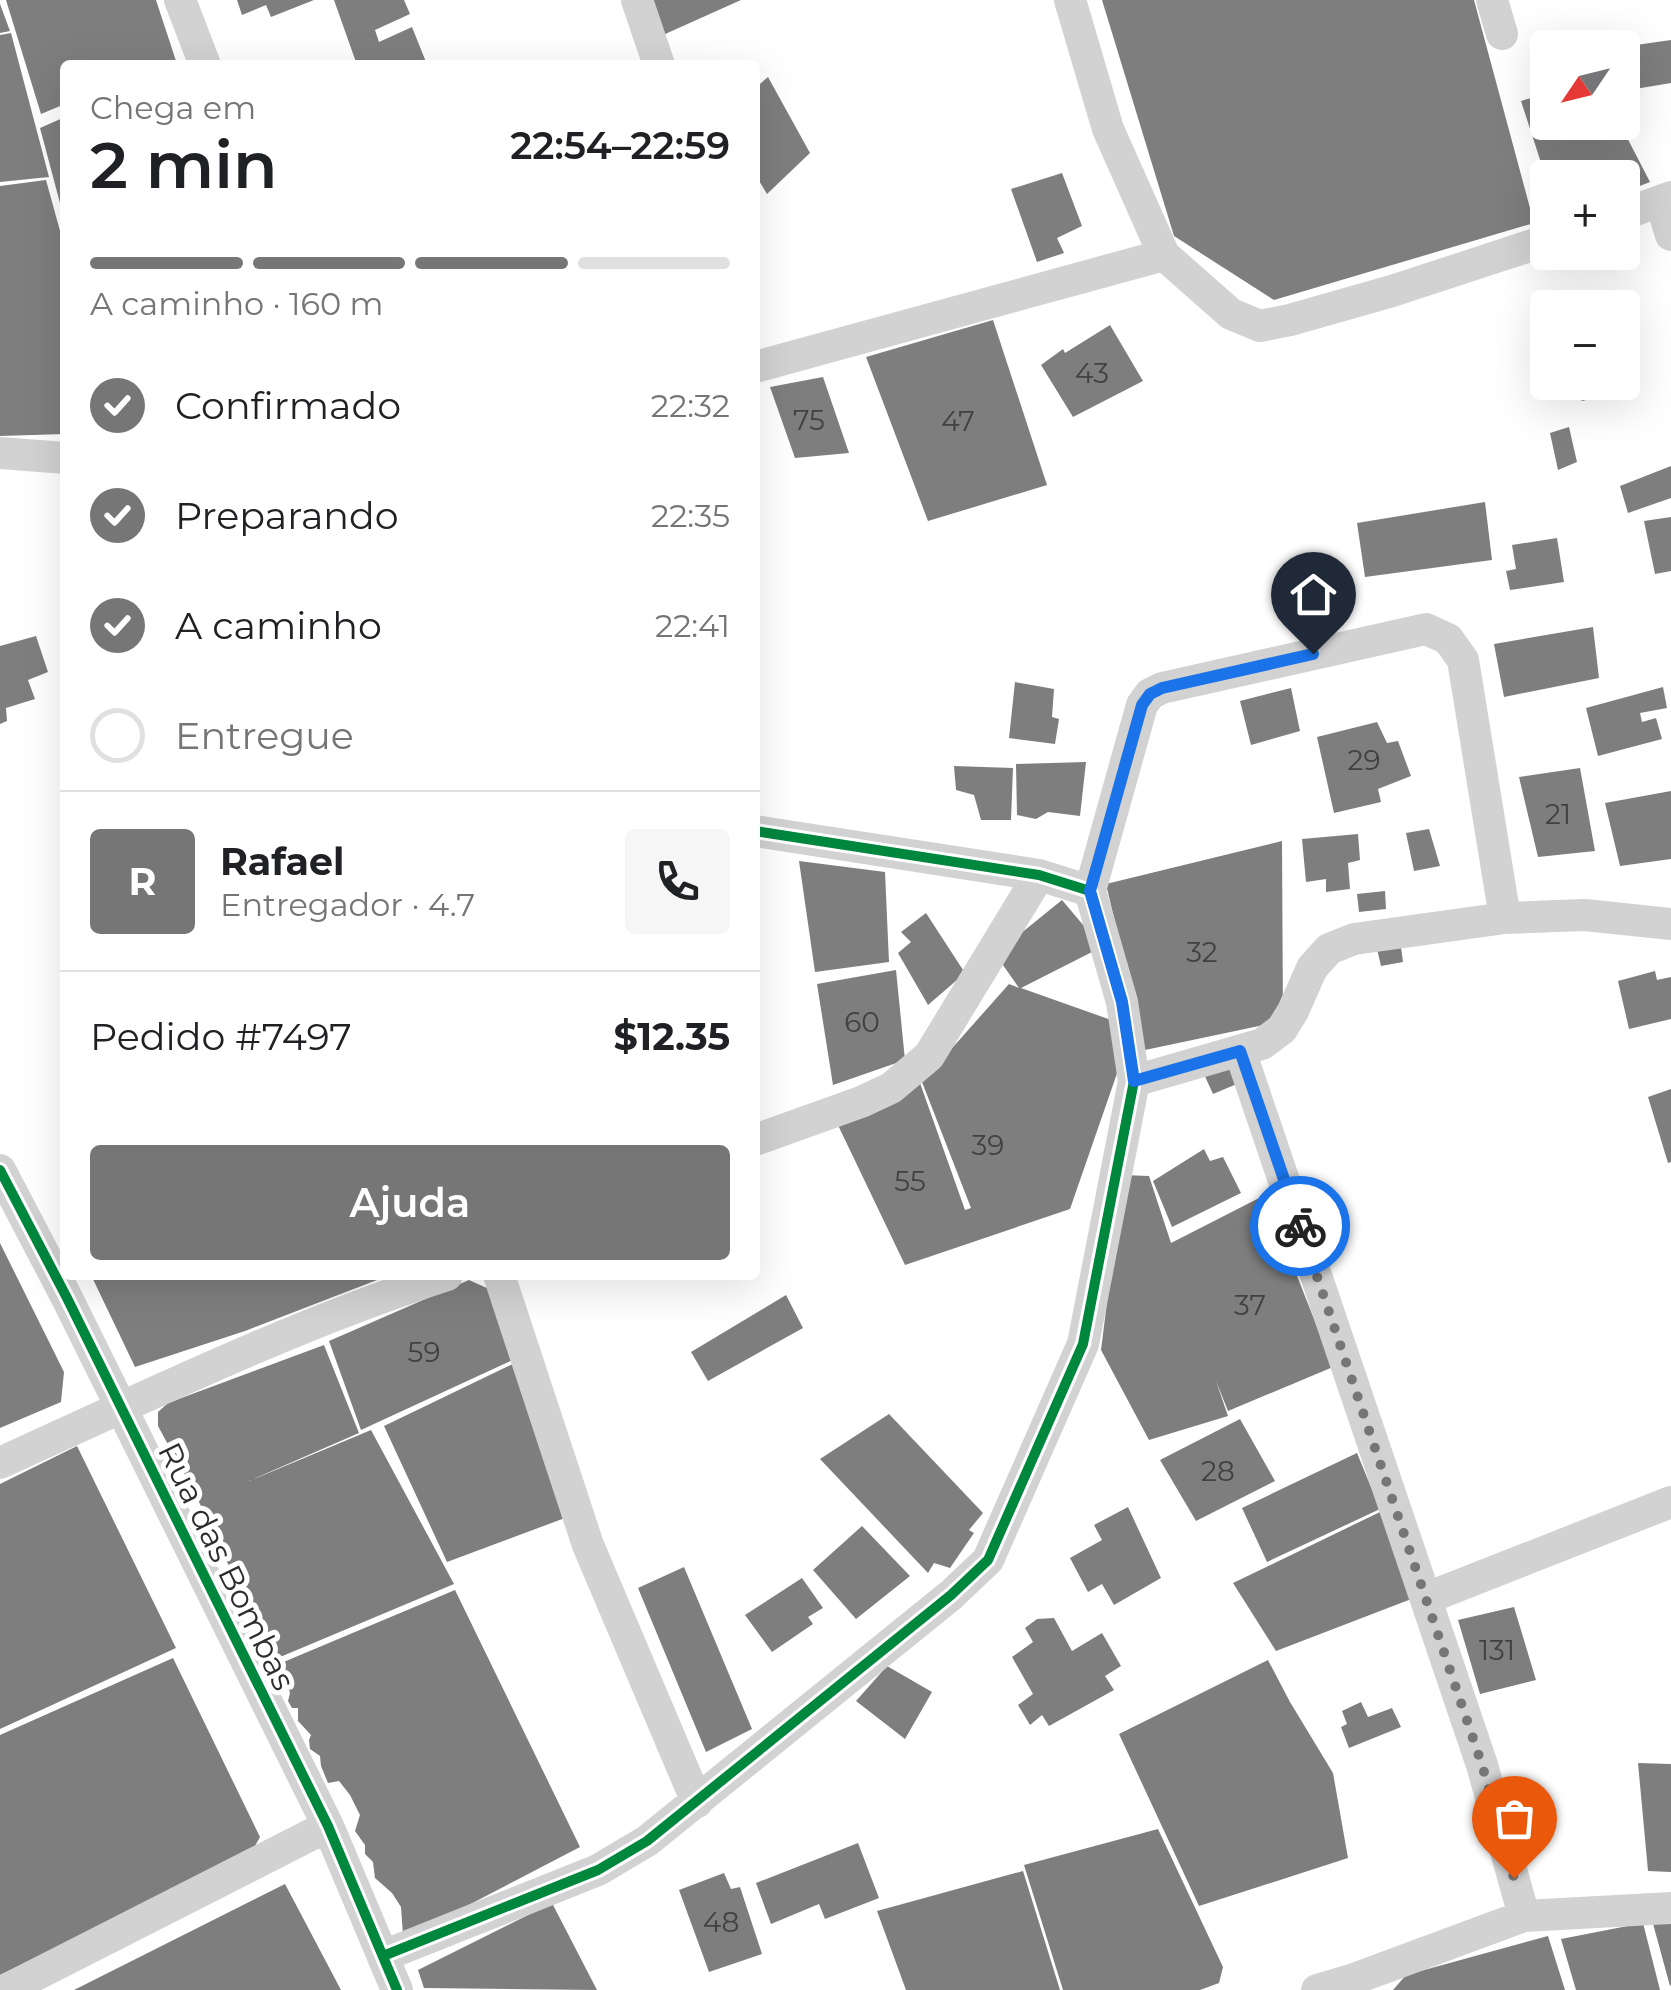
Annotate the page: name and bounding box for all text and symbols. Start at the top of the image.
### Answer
north arrow [1530,30,1640,140]
map controls [1530,30,1640,400]
text: Chega em [90,88,256,127]
text: 22:54–22:59 [510,122,730,169]
text: 2 min [90,125,278,204]
button: + [1530,160,1640,270]
text: A caminho · 160 m [90,284,384,323]
button: − [1530,290,1640,400]
house number: 43 [1075,356,1109,390]
icon: check [90,378,145,433]
text: Confirmado [175,382,401,429]
text: 22:32 [651,386,730,425]
house number: 75 [793,403,825,437]
house number: 47 [941,404,975,438]
icon: check [90,488,145,543]
text: Preparando [175,492,399,539]
text: 22:35 [651,496,730,535]
pin [1271,552,1356,655]
icon: home [1286,567,1341,622]
icon: check [90,598,145,653]
text: A caminho [175,602,382,649]
text: 22:41 [655,606,730,645]
text: Entregue [175,712,354,759]
house number: 29 [1348,743,1380,777]
house number: 21 [1545,797,1571,831]
button: phone [625,829,730,934]
text: Rafael [220,838,345,885]
text: R [129,858,156,905]
text: Entregador · 4.7 [220,885,475,924]
house number: 32 [1186,935,1218,969]
house number: 60 [844,1005,880,1039]
text: Pedido #7497 [90,1013,352,1060]
text: $12.35 [613,1013,730,1060]
house number: 39 [972,1128,1004,1162]
button: Ajuda [90,1145,730,1260]
house number: 55 [894,1164,926,1198]
courier [1250,1176,1350,1276]
icon: bike [1273,1199,1328,1254]
house number: 37 [1234,1288,1266,1322]
house number: 59 [408,1335,440,1369]
street label: Rua das Bombas [150,1436,304,1696]
house number: 28 [1201,1454,1235,1488]
house number: 131 [1479,1633,1515,1667]
pin [1472,1776,1557,1879]
icon: bag [1487,1791,1542,1846]
house number: 48 [703,1905,739,1939]

